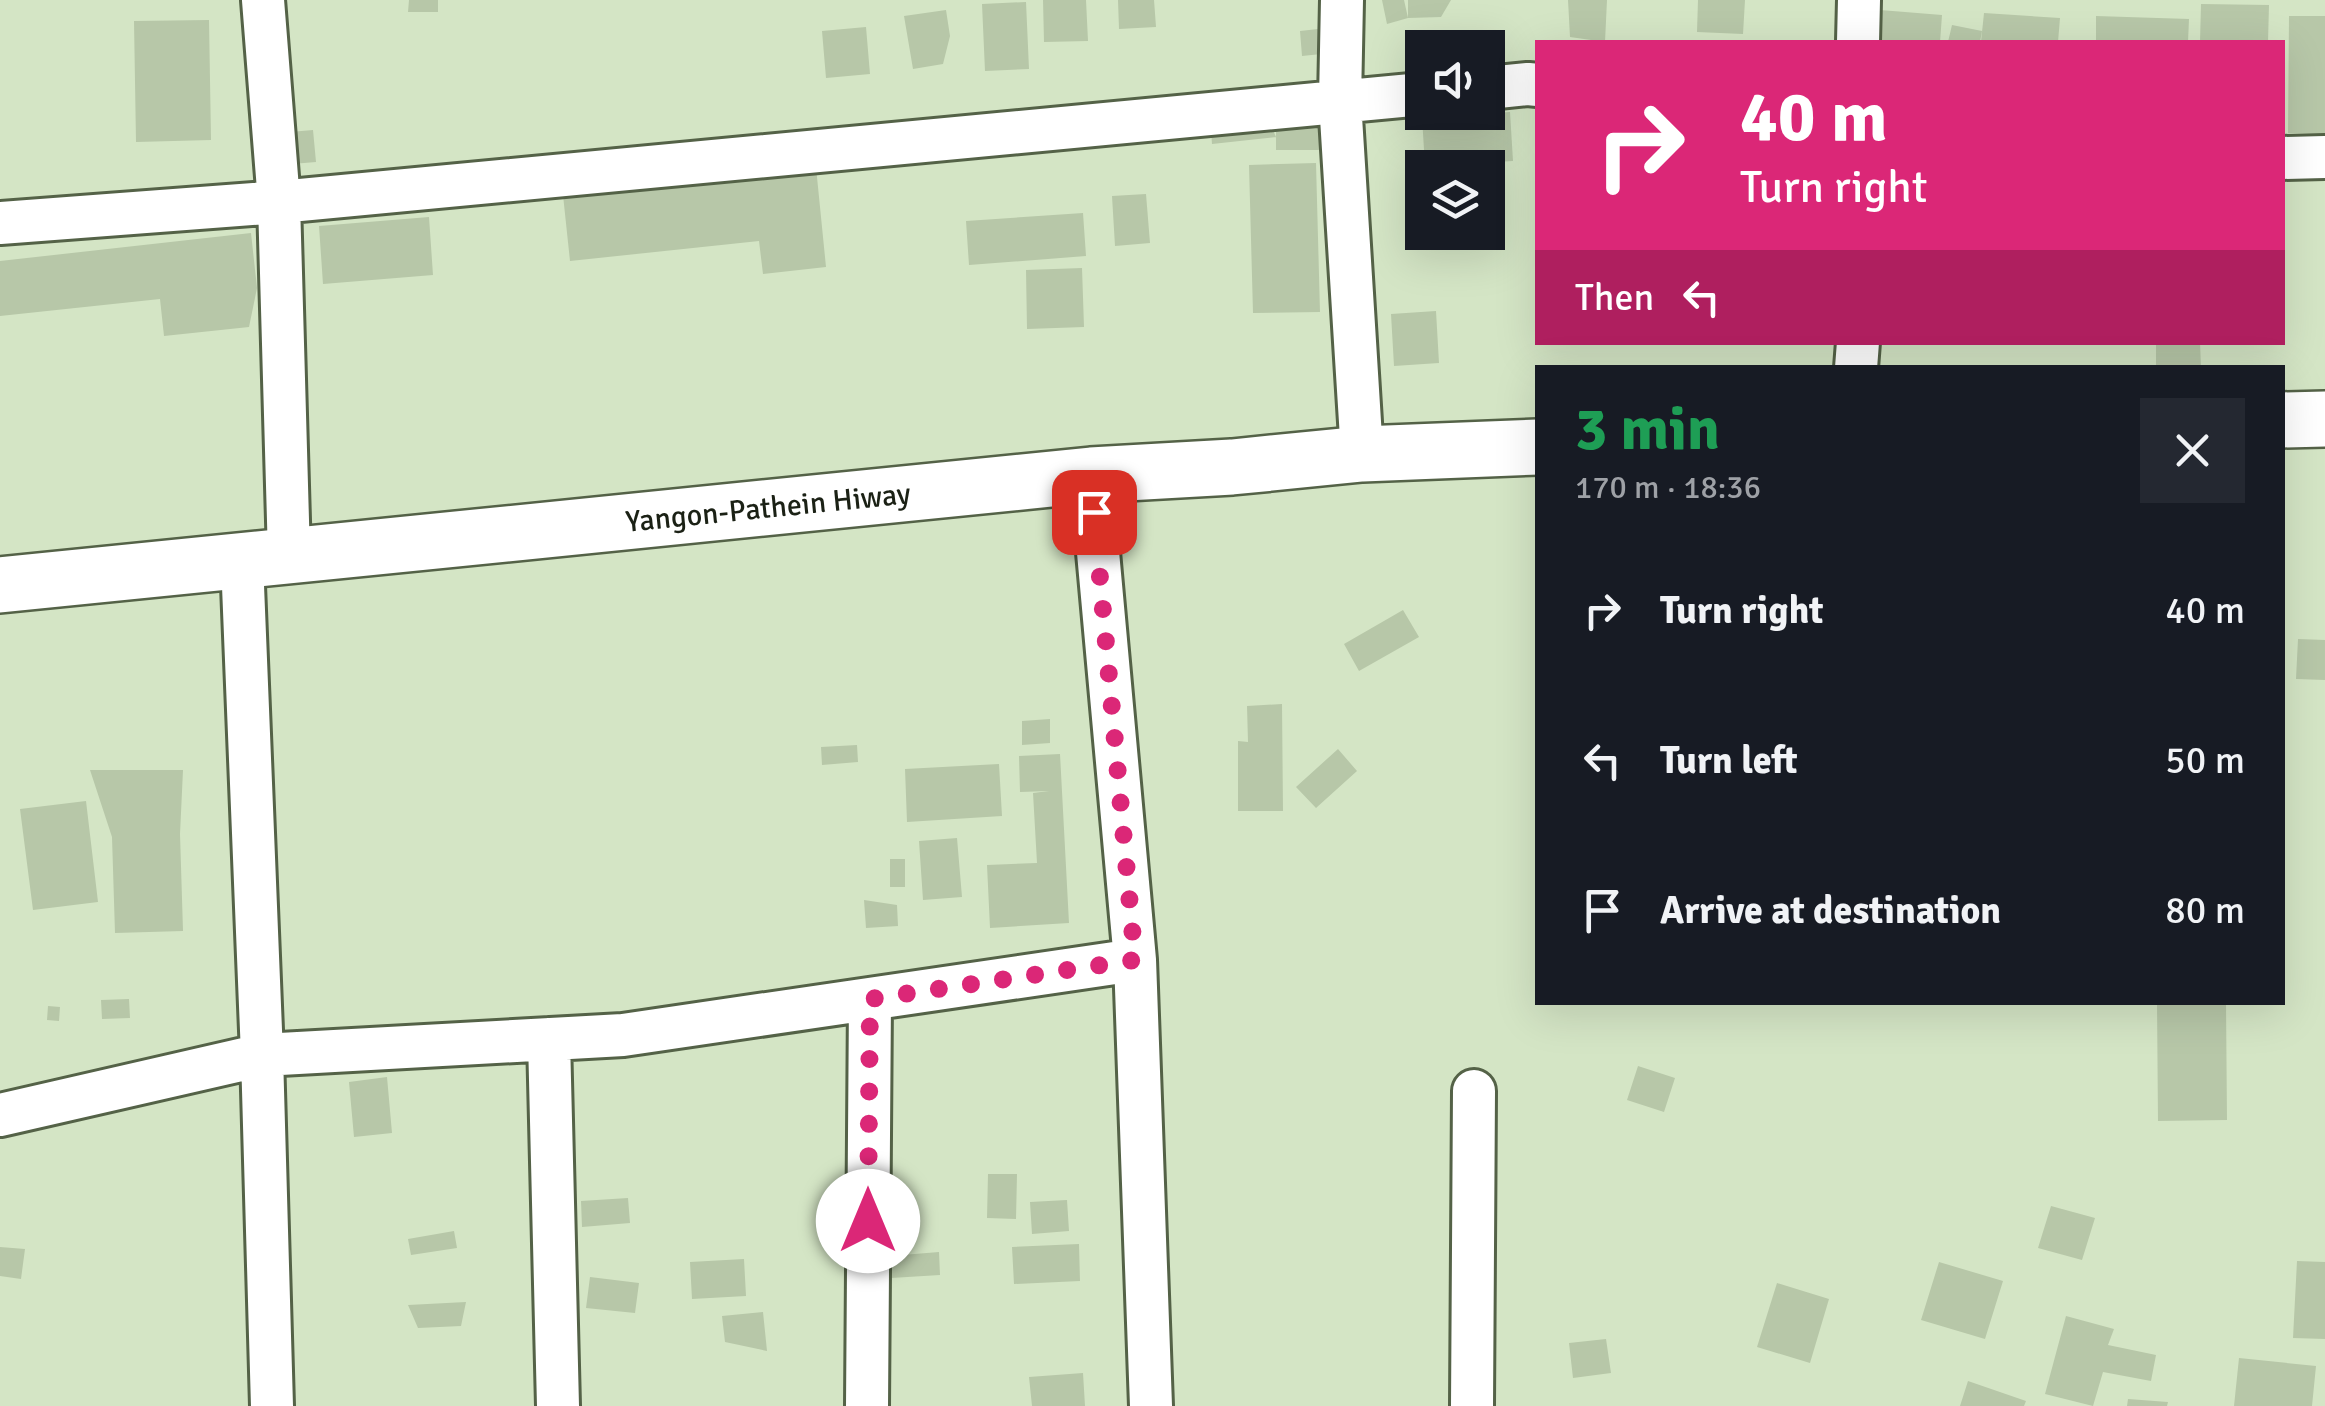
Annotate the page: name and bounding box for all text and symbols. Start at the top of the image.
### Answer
map controls [1405,30,1505,250]
button: sound [1405,30,1505,130]
text: 40 m [1740,74,1888,160]
icon: right [1575,80,1705,210]
button: layers [1405,150,1505,250]
text: Turn right [1740,160,1928,215]
icon: left [1674,270,1729,325]
text: Then [1575,274,1654,321]
text: 3 min [1575,393,1720,467]
button: close [2140,398,2245,503]
text: 170 m · 18:36 [1575,468,1761,507]
pin [1052,470,1137,555]
street label: Yangon-Pathein Hiway [624,475,912,540]
icon: arrive [1067,485,1122,540]
icon: right [1575,583,1630,638]
text: Turn right [1660,587,1824,634]
text: 40 m [2165,587,2245,634]
icon: left [1575,733,1630,788]
text: Turn left [1660,737,1798,784]
text: 50 m [2165,737,2245,784]
icon: arrive [1575,883,1630,938]
text: Arrive at destination [1660,887,2001,934]
text: 80 m [2165,887,2245,934]
position arrow [816,1169,920,1273]

